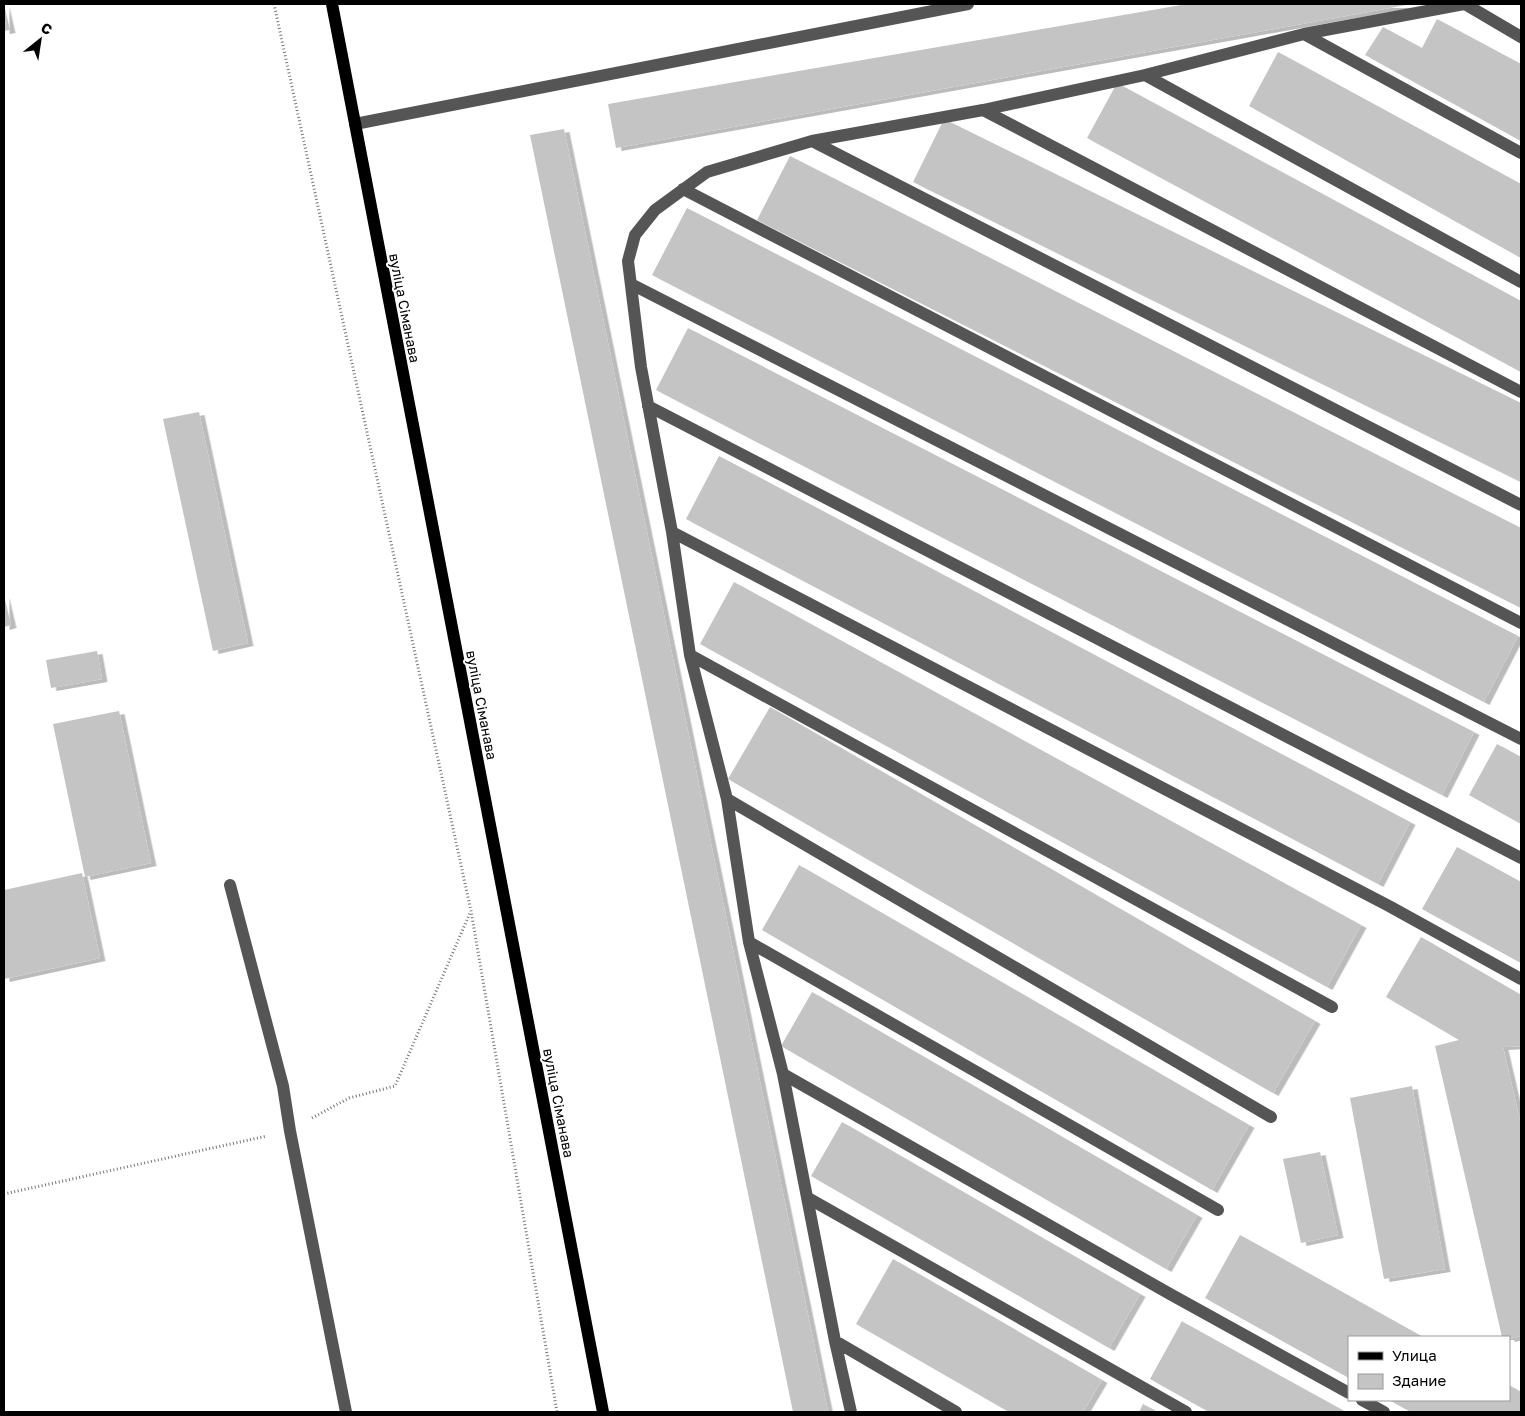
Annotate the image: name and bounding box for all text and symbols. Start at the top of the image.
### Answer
north arrow [15,15,65,65]
text: С [38,18,55,38]
street label: вуліца Сіманава [386,252,424,364]
street label: вуліца Сіманава [463,649,501,761]
street label: вуліца Сіманава [540,1047,578,1159]
legend [1348,1336,1510,1401]
text: Улица [1392,1346,1437,1364]
text: Здание [1392,1371,1446,1389]

